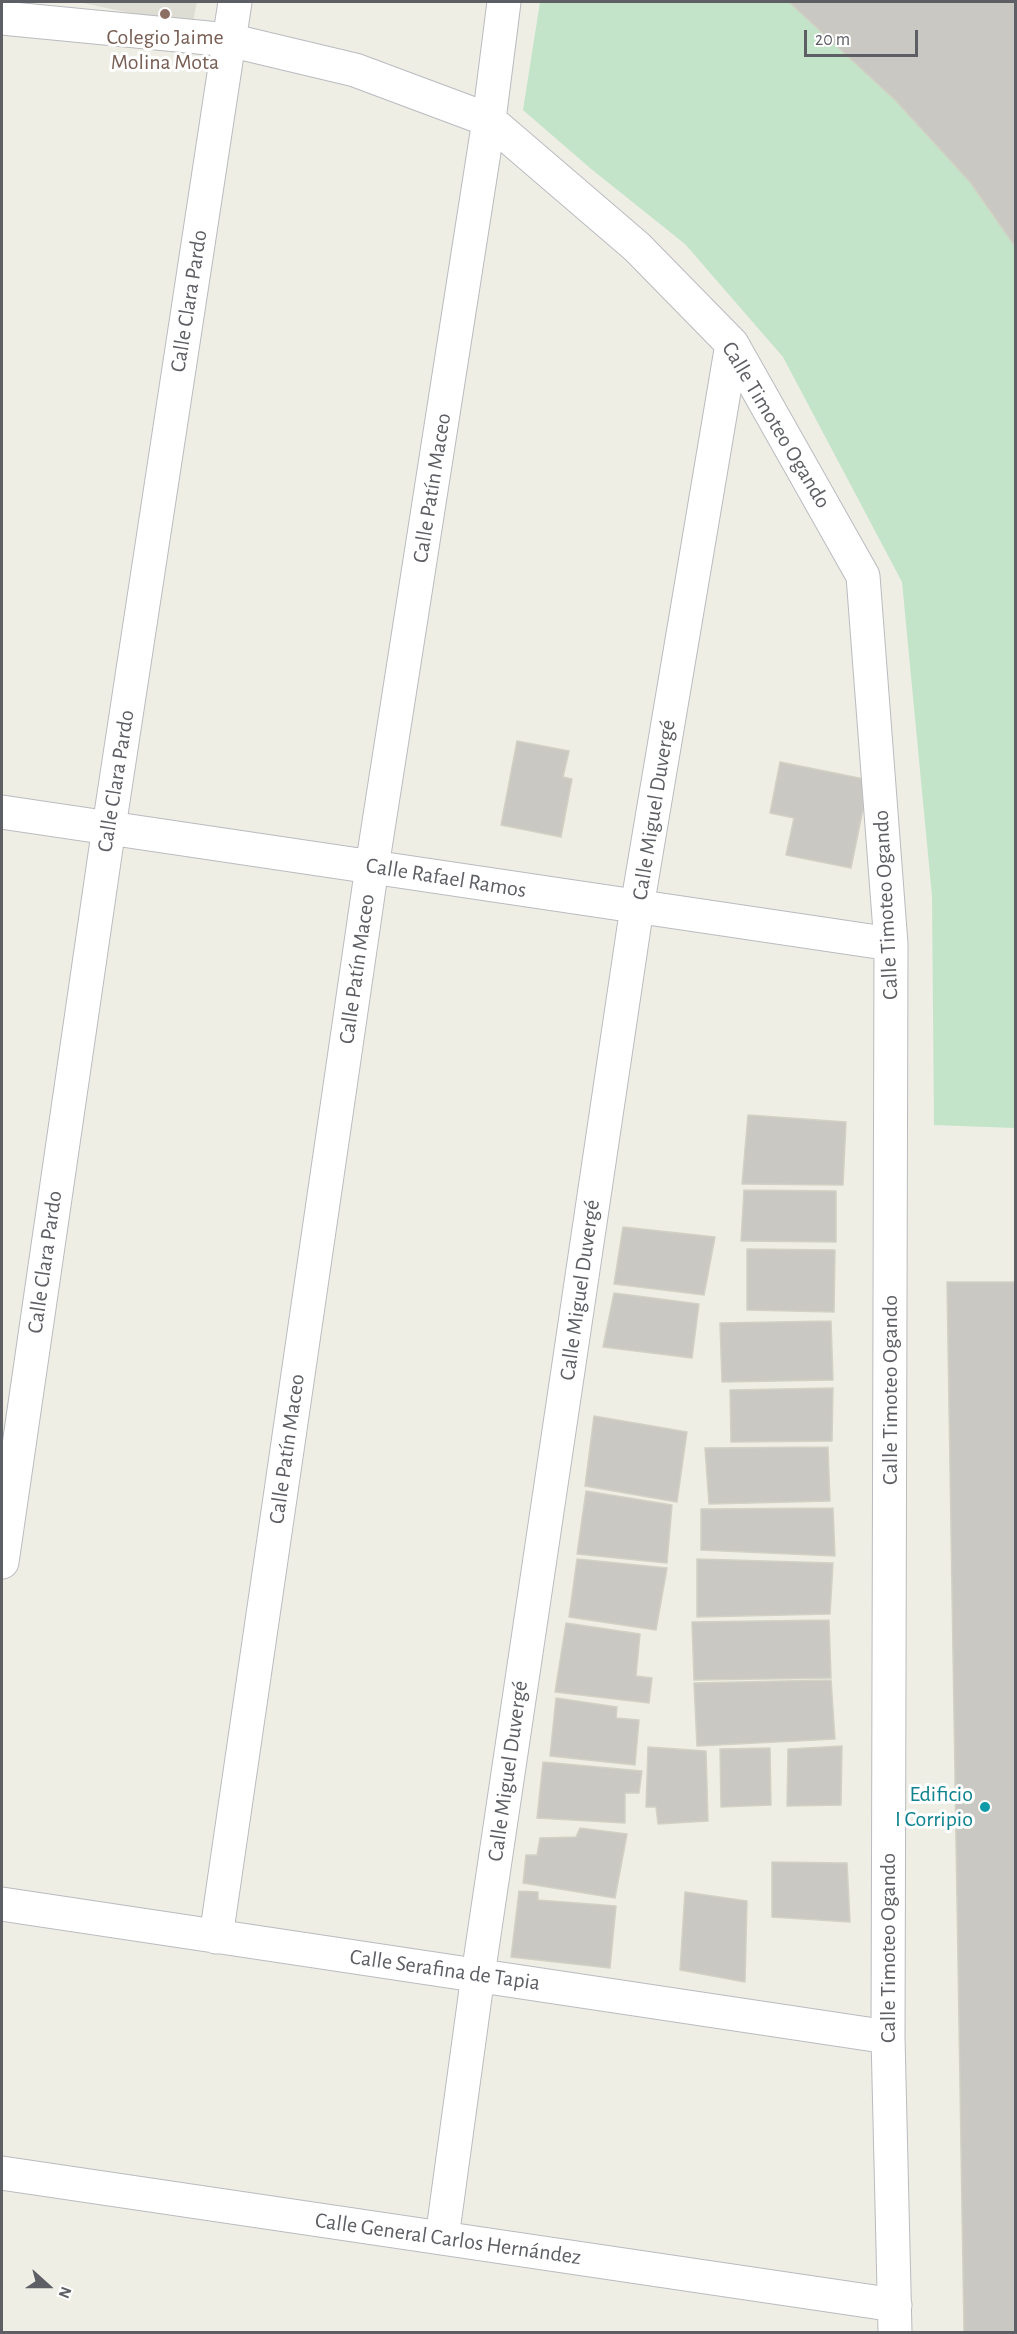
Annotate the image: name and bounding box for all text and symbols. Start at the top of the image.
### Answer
marker: Colegio Jaime Molina Mota [158,7,172,21]
scale bar [807,18,921,56]
place label: Colegio Jaime Molina Mota [106,24,224,76]
text: 20 m [815,31,850,49]
street label: Calle Clara Pardo [165,228,213,374]
street label: Calle Timoteo Ogando [716,337,836,513]
street label: Calle Patín Maceo [407,411,457,565]
street label: Calle Clara Pardo [92,708,140,854]
street label: Calle Miguel Duvergé [627,718,681,902]
street label: Calle Timoteo Ogando [868,809,904,1001]
street label: Calle Rafael Ramos [364,852,528,904]
street label: Calle Patín Maceo [333,892,381,1046]
street label: Calle Clara Pardo [22,1189,68,1335]
street label: Calle Miguel Duvergé [554,1198,606,1382]
street label: Calle Timoteo Ogando [877,1295,903,1485]
street label: Calle Patín Maceo [263,1372,311,1526]
street label: Calle Miguel Duvergé [482,1679,534,1863]
place label: Edificio I Corripio [895,1781,973,1832]
marker: Edificio I Corripio [978,1800,992,1814]
street label: Calle Timoteo Ogando [875,1853,901,2043]
street label: Calle Serafina de Tapia [348,1944,542,1996]
street label: Calle General Carlos Hernández [313,2207,583,2271]
north arrow [18,2256,78,2316]
text: N [55,2284,74,2301]

